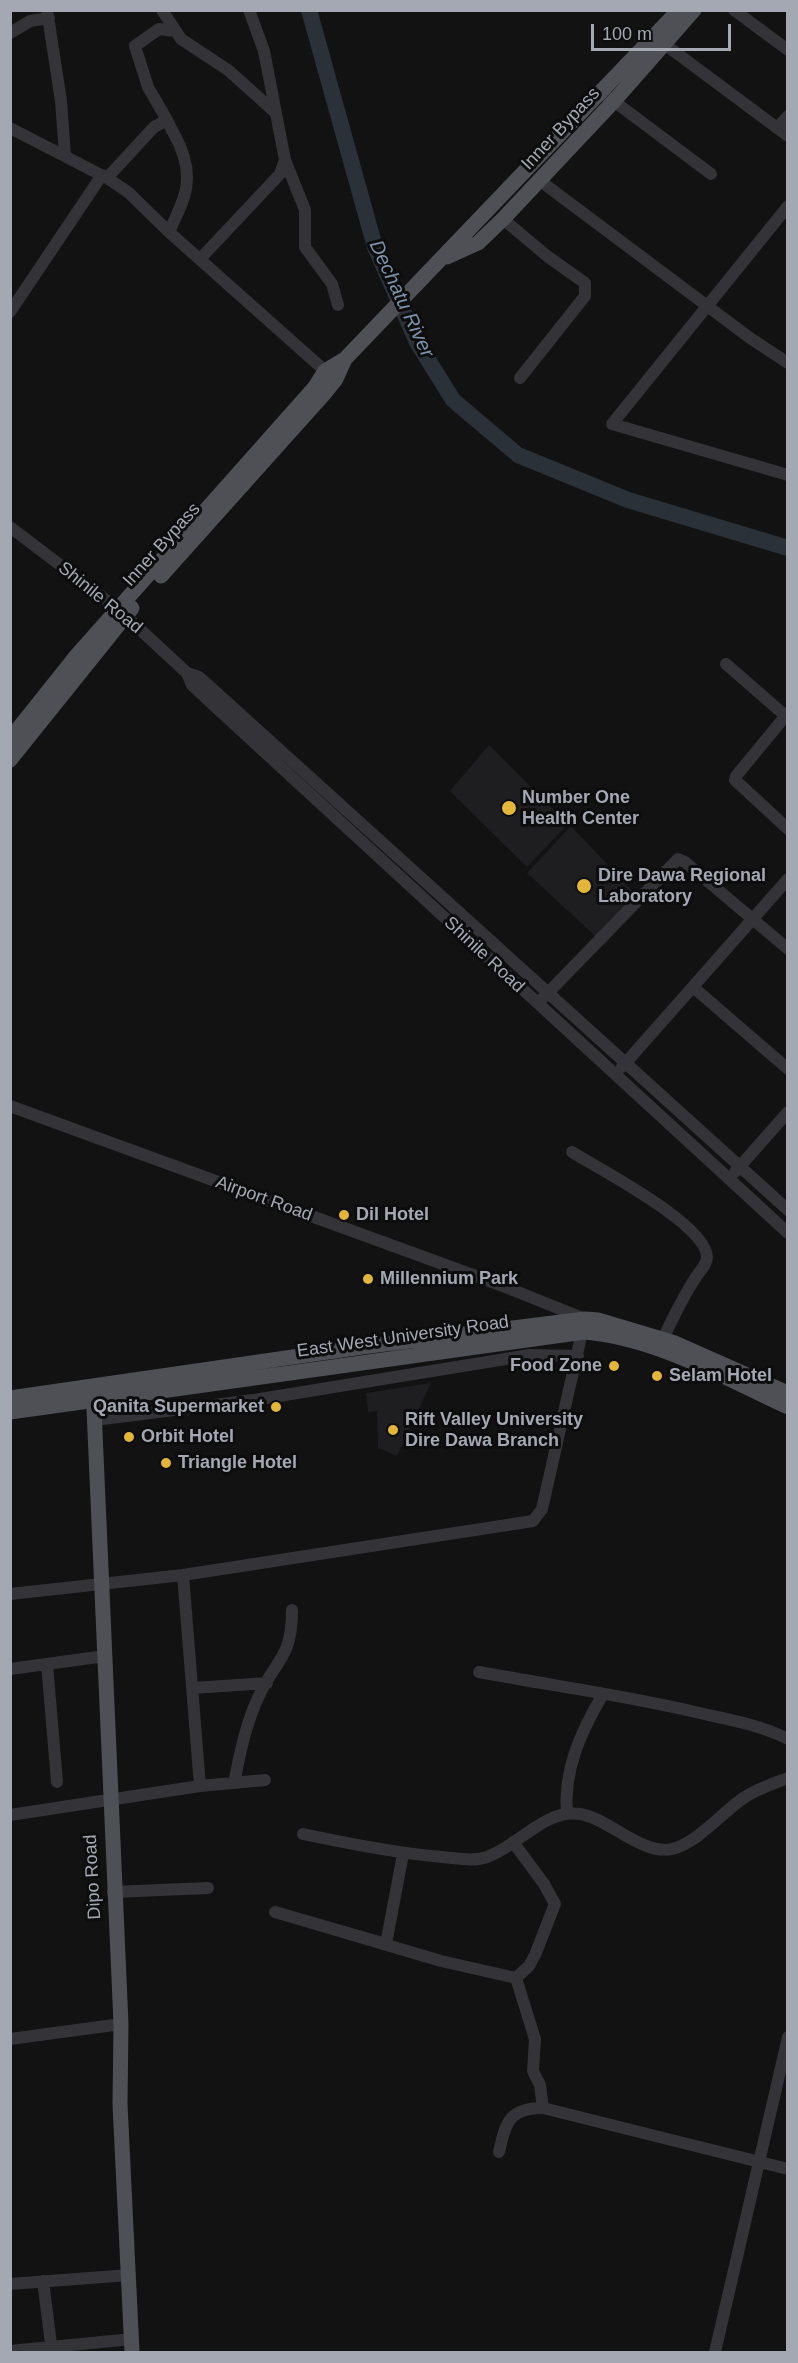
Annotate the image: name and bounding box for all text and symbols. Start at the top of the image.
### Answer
scale bar [594,12,734,50]
text: 100 m [602,24,652,44]
street label: Inner Bypass [517,83,605,175]
water label: Dechatu River [363,237,439,361]
street label: Inner Bypass [119,499,205,591]
street label: Shinile Road [54,557,146,639]
place label: Number One Health Center [522,787,639,830]
marker: Number One Health Center [500,799,518,817]
place label: Dire Dawa Regional Laboratory [598,865,766,908]
marker: Dire Dawa Regional Laboratory [575,877,593,895]
street label: Shinile Road [439,912,529,998]
street label: Airport Road [213,1172,315,1226]
place label: Dil Hotel [356,1204,429,1226]
marker: Dil Hotel [337,1208,351,1222]
place label: Millennium Park [380,1268,518,1290]
marker: Millennium Park [361,1272,375,1286]
street label: East West University Road [296,1311,510,1363]
place label: Food Zone [510,1355,602,1377]
marker: Food Zone [607,1359,621,1373]
place label: Selam Hotel [669,1365,772,1387]
marker: Selam Hotel [650,1369,664,1383]
place label: Qanita Supermarket [93,1396,264,1418]
marker: Qanita Supermarket [269,1400,283,1414]
place label: Rift Valley University Dire Dawa Branch [405,1409,583,1452]
marker: Rift Valley University Dire Dawa Branch [386,1423,400,1437]
place label: Orbit Hotel [141,1426,234,1448]
marker: Orbit Hotel [122,1430,136,1444]
place label: Triangle Hotel [178,1452,297,1474]
marker: Triangle Hotel [159,1456,173,1470]
street label: Dipo Road [80,1834,106,1920]

